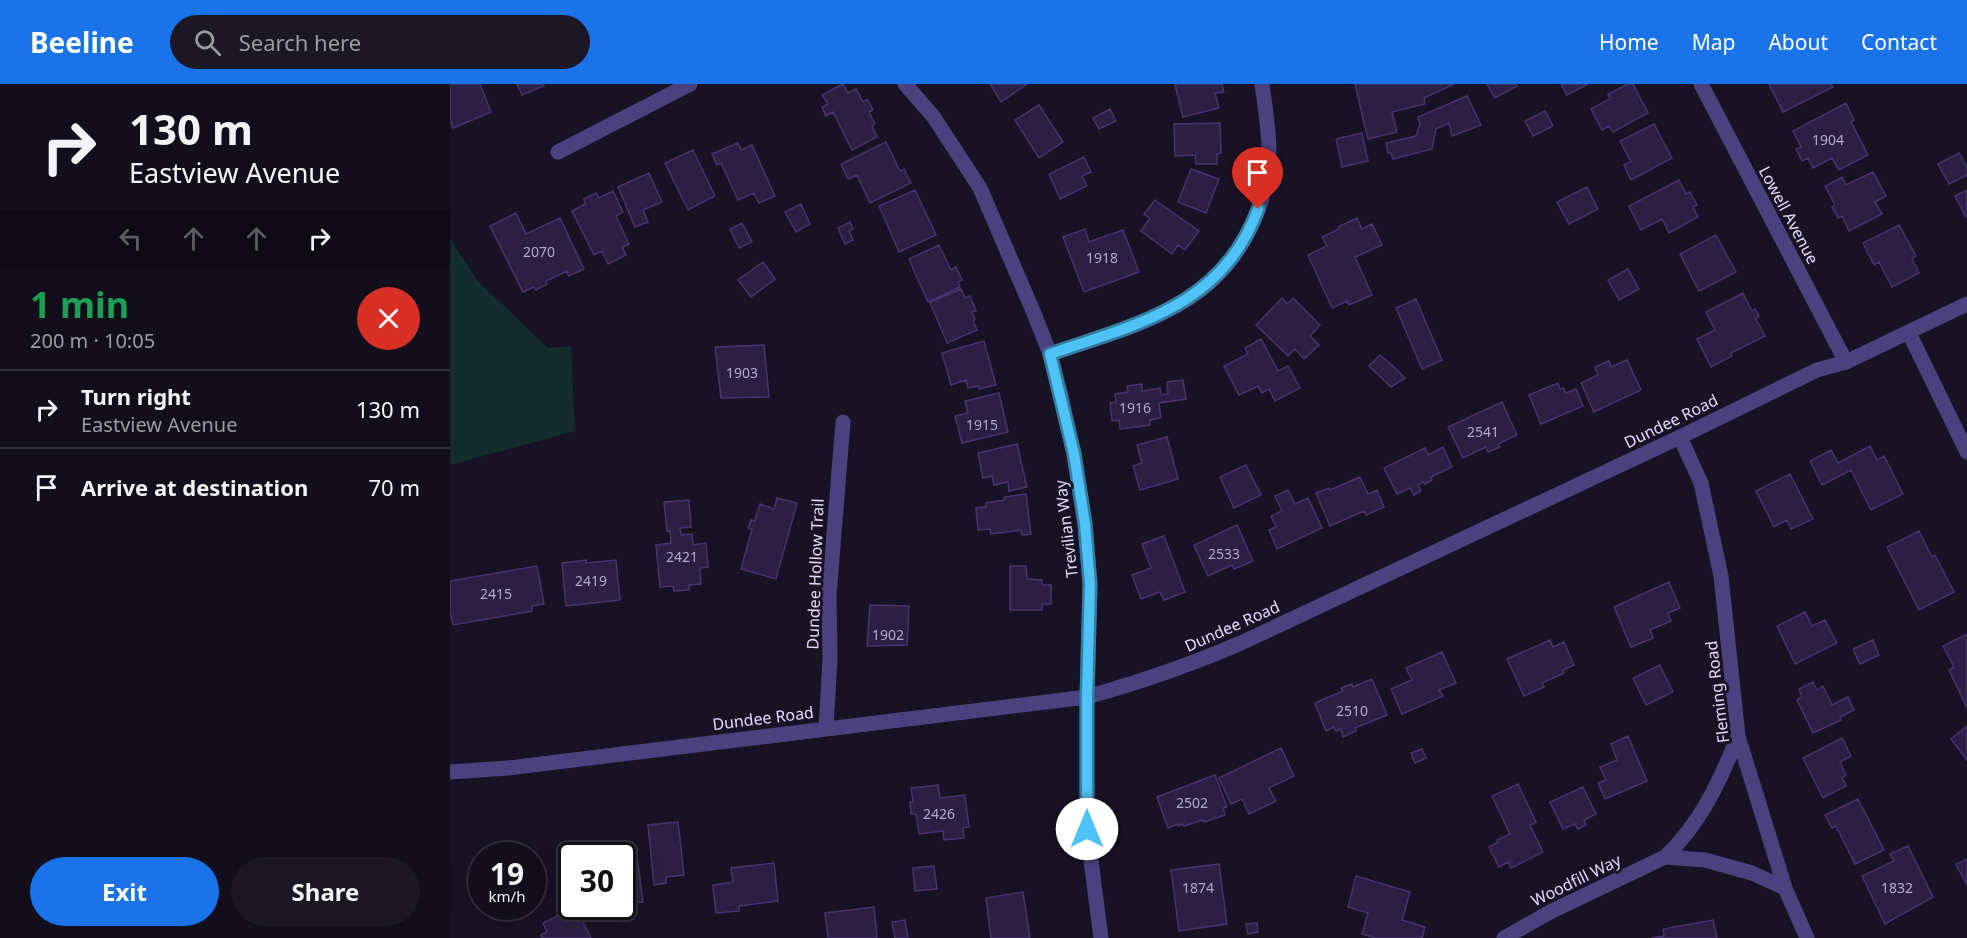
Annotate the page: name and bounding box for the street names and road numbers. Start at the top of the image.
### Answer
street label: Lowell Avenue [1754,162,1824,268]
street label: Dundee Road [1620,389,1722,453]
street label: Trevilian Way [1049,478,1083,579]
street label: Dundee Hollow Trail [801,498,829,650]
street label: Dundee Road [1181,595,1283,657]
street label: Fleming Road [1700,640,1734,744]
street label: Dundee Road [711,701,815,735]
street label: Woodfill Way [1527,848,1625,911]

